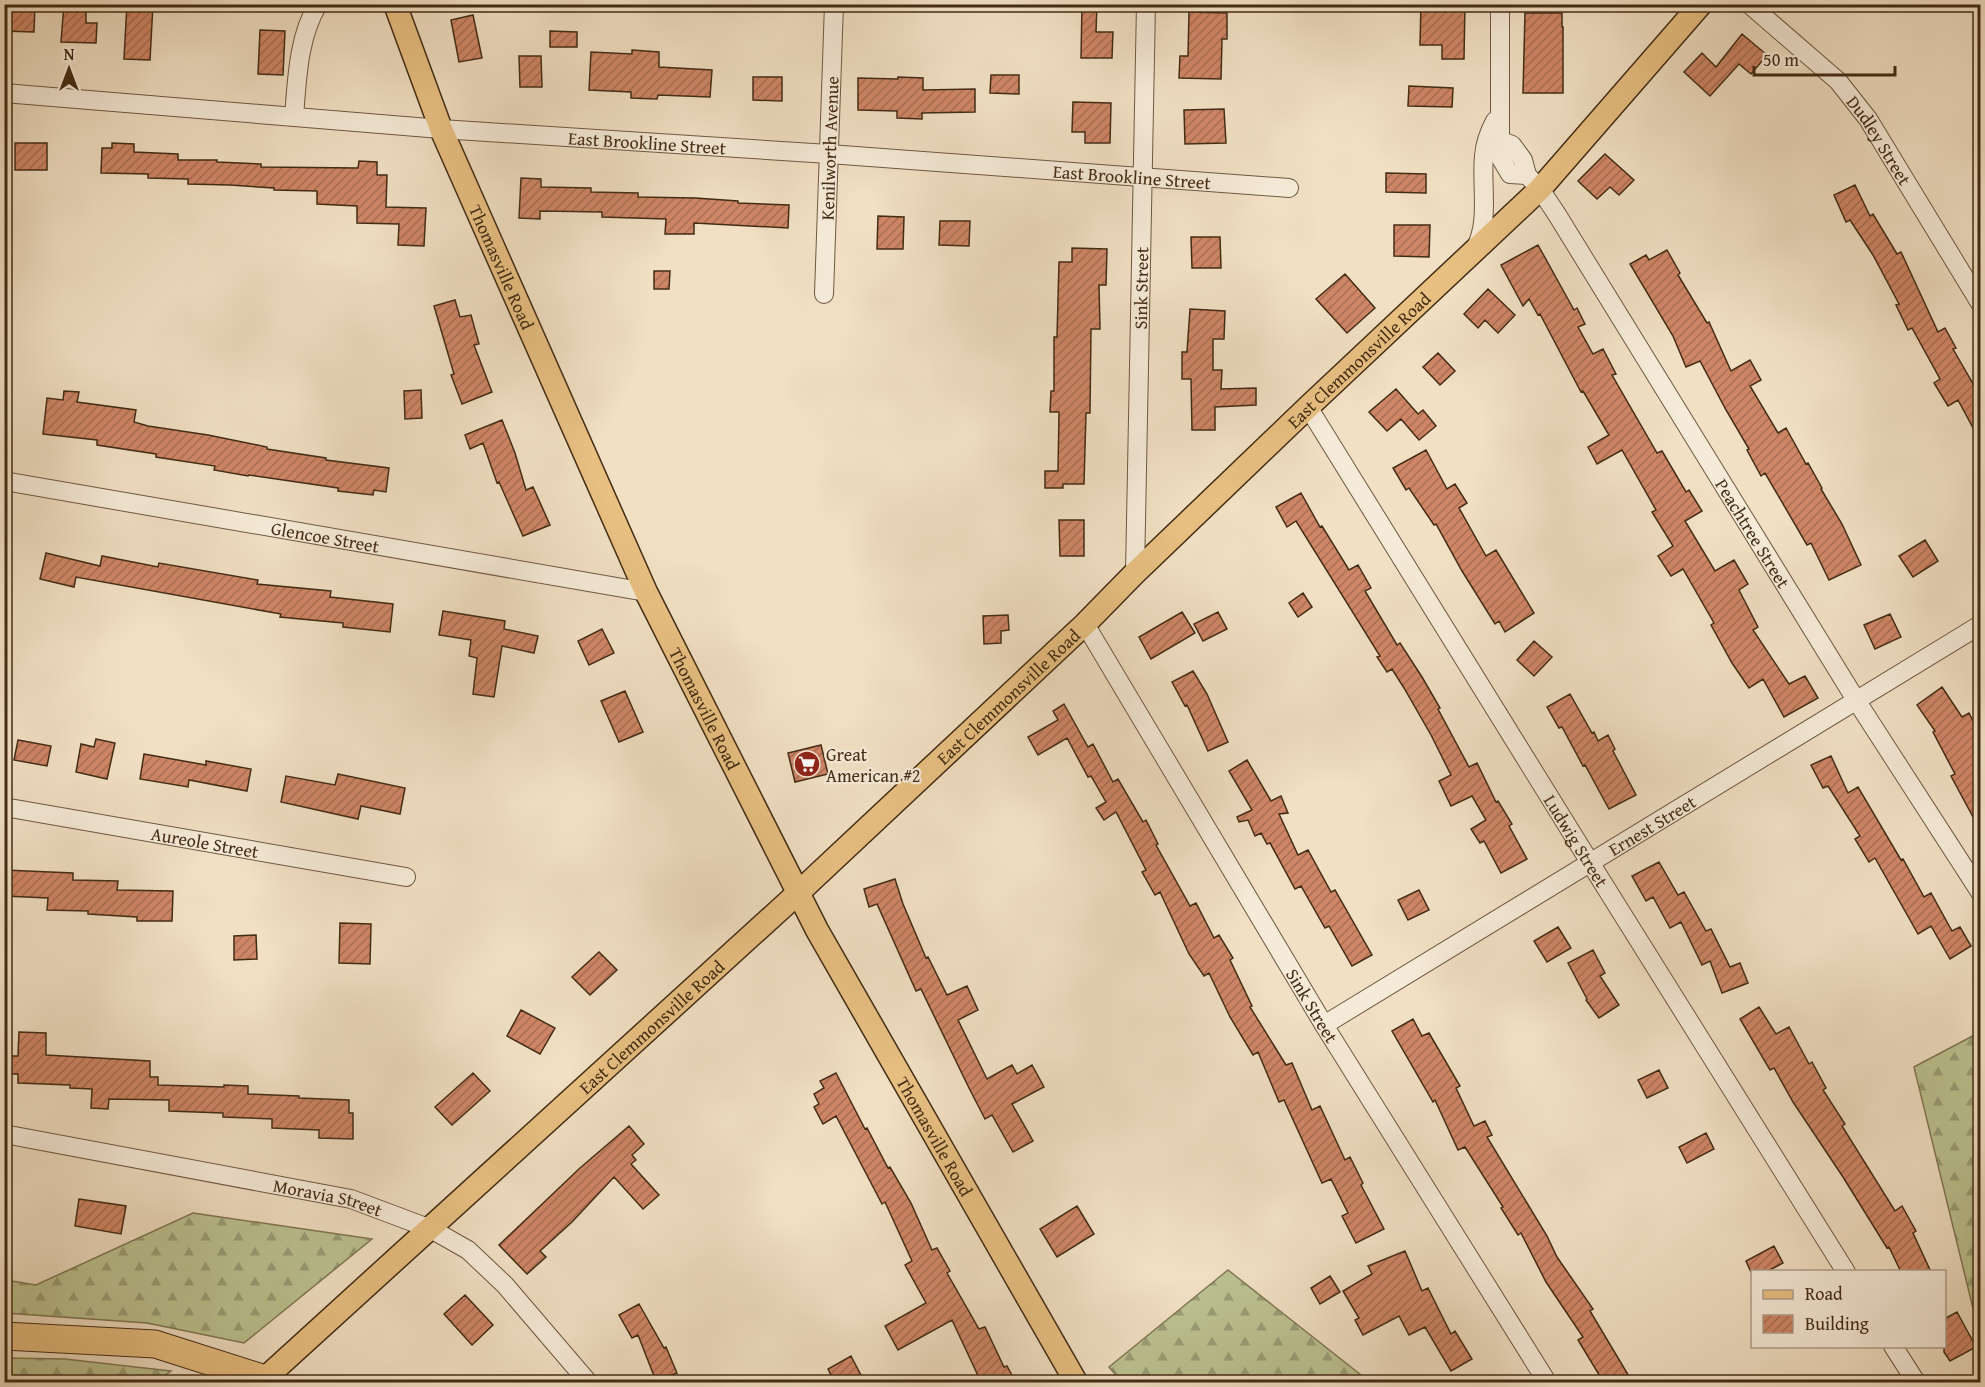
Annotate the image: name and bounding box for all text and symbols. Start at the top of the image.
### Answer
north arrow [39,39,99,99]
scale bar [1754,39,1895,77]
text: N [64,42,75,66]
text: 50 m [1763,46,1799,73]
street label: Kenilworth Avenue [813,76,845,221]
street label: Dudley Street [1841,89,1919,191]
street label: East Brookline Street [567,124,728,161]
street label: East Brookline Street [1052,157,1212,196]
street label: Thomasville Road [463,200,542,334]
street label: Sink Street [1126,246,1155,330]
street label: East Clemmonsville Road [1281,285,1437,434]
street label: Peachtree Street [1709,473,1798,594]
street label: Glencoe Street [269,514,382,559]
street label: East Clemmonsville Road [930,622,1086,771]
street label: Thomasville Road [663,643,747,775]
place label: Great American #2 [826,741,920,789]
supermarket icon: Great American #2 [792,749,822,779]
street label: Ernest Street [1603,788,1701,862]
street label: Ludwig Street [1538,789,1616,893]
street label: Aureole Street [149,819,261,865]
street label: East Clemmonsville Road [573,953,730,1100]
street label: Sink Street [1280,963,1346,1048]
street label: Thomasville Road [890,1071,980,1201]
street label: Moravia Street [271,1171,387,1223]
legend [1751,1270,1946,1348]
text: Road [1805,1280,1843,1307]
text: Building [1805,1310,1869,1337]

